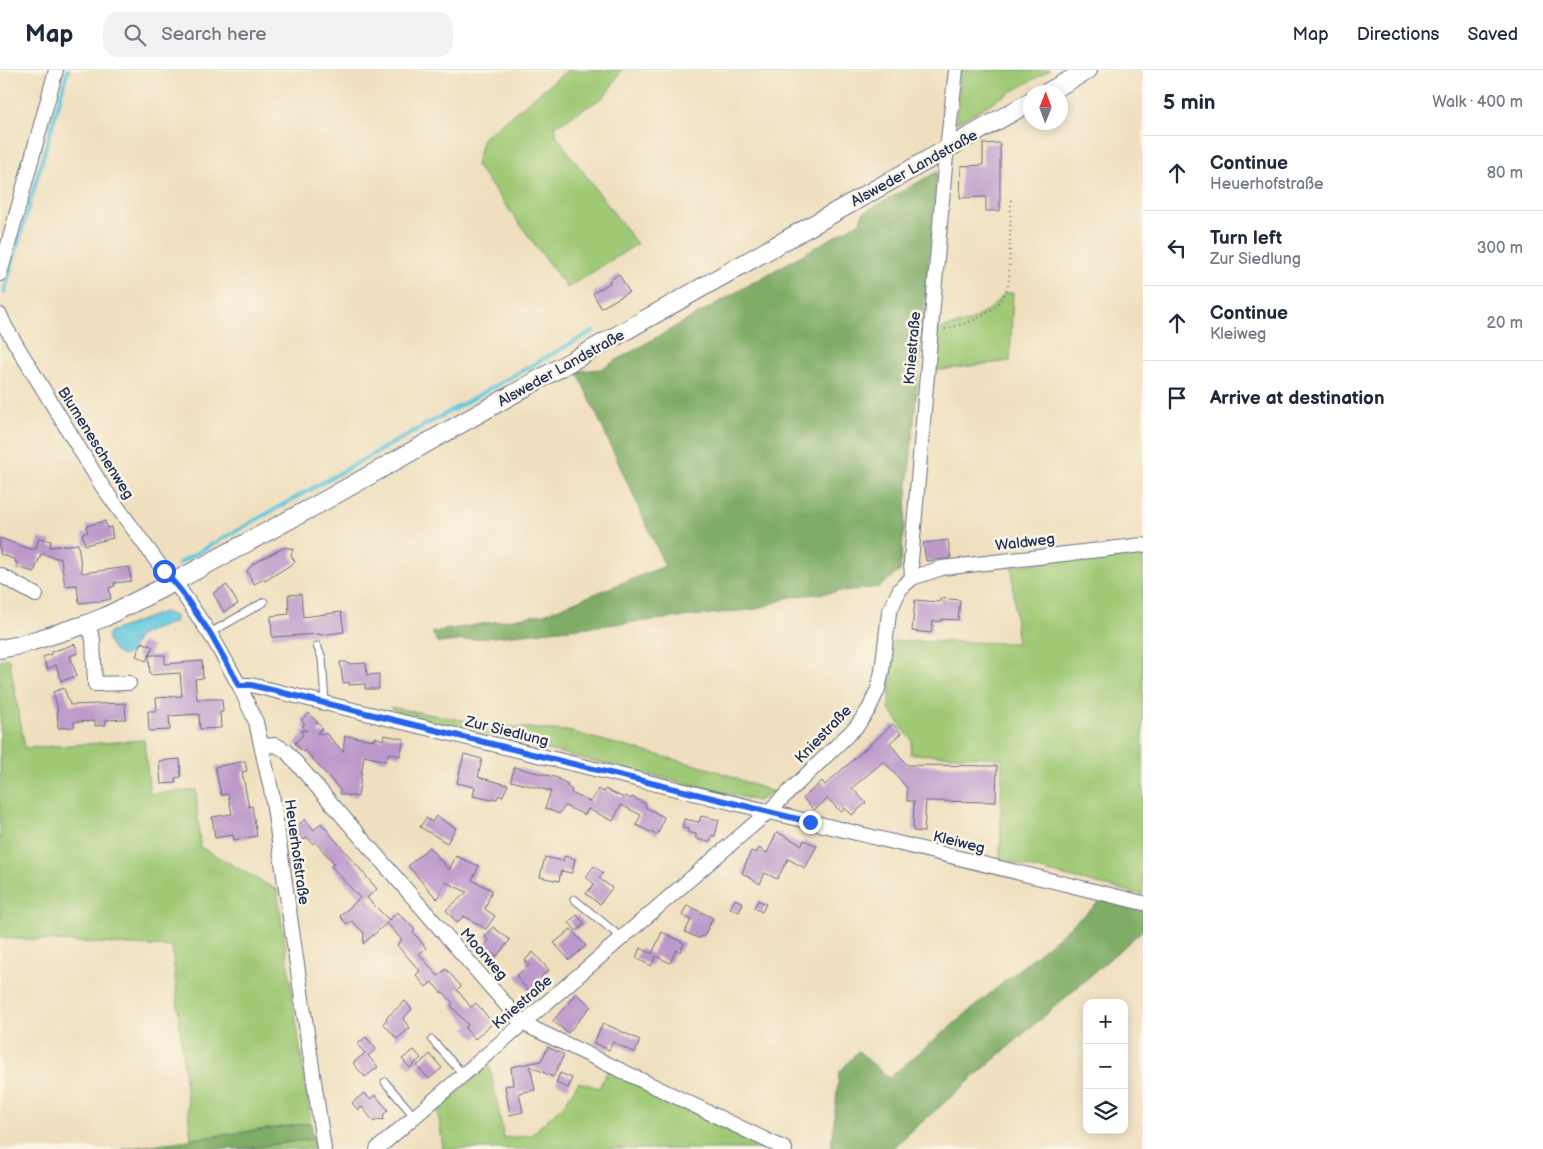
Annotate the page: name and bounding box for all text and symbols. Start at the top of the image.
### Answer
search box [103,12,453,57]
text: Map [25,20,73,49]
icon: search [121,21,149,49]
text: Search here [161,23,267,46]
text: Map [1293,24,1329,45]
text: Directions [1357,24,1439,45]
text: Saved [1467,24,1518,45]
north arrow [1023,85,1068,130]
text: 5 min [1163,90,1216,115]
text: Walk · 400 m [1432,93,1523,112]
street label: Alsweder Landstraße [847,126,981,211]
text: Continue [1210,152,1288,175]
icon: ahead [1163,159,1191,187]
text: 80 m [1487,164,1523,183]
text: Heuerhofstraße [1210,175,1324,194]
text: Turn left [1210,227,1282,250]
icon: left [1163,234,1191,262]
text: 300 m [1477,239,1523,258]
text: Zur Siedlung [1210,250,1301,269]
text: Continue [1210,302,1288,325]
icon: ahead [1163,309,1191,337]
street label: Kniestraße [900,311,925,385]
text: 20 m [1487,314,1523,333]
text: Kleiweg [1210,325,1266,344]
street label: Alsweder Landstraße [494,326,628,411]
street label: Blumeneschenweg [53,383,138,503]
icon: arrive [1163,384,1191,412]
text: Arrive at destination [1210,387,1385,410]
street label: Waldweg [994,529,1056,556]
route start [153,560,176,583]
street label: Kniestraße [791,701,856,767]
street label: Zur Siedlung [462,712,551,751]
street label: Heuerhofstraße [280,798,313,906]
route end [799,811,822,834]
street label: Kleiweg [931,827,987,858]
street label: Moorweg [456,924,511,984]
street label: Kniestraße [488,971,556,1034]
map controls [1083,999,1128,1134]
button: + [1083,999,1128,1044]
button: − [1083,1044,1128,1089]
button: layers [1083,1089,1128,1134]

